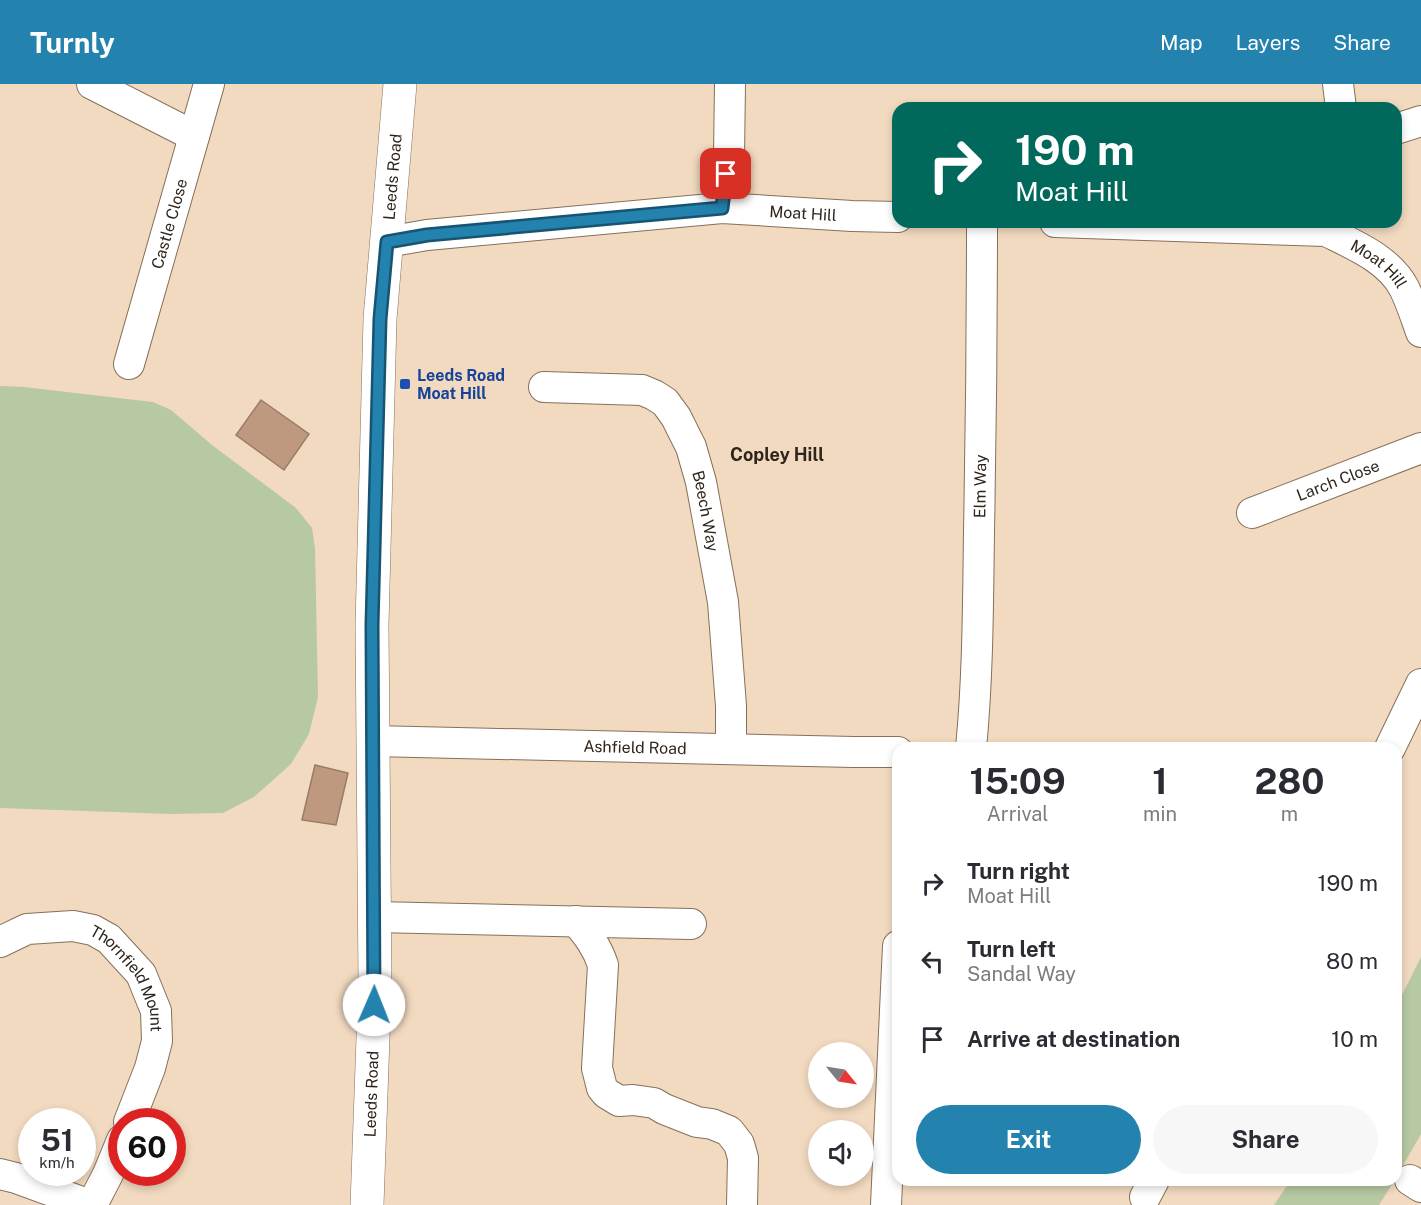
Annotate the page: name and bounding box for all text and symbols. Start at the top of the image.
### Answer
text: Turnly [30,26,115,59]
text: Map [1160,30,1203,55]
text: Layers [1236,30,1300,55]
text: Share [1333,30,1391,55]
text: 190 m [1015,125,1135,174]
icon: right [916,126,994,204]
street label: Leeds Road [379,133,405,221]
pin [700,148,751,199]
icon: arrive [709,157,742,190]
text: Moat Hill [1015,175,1129,207]
street label: Castle Close [147,176,191,271]
street label: Moat Hill [769,201,837,225]
street label: Moat Hill [1348,235,1411,291]
place label: Leeds Road Moat Hill [417,366,505,403]
marker: Leeds Road Moat Hill [398,377,412,391]
district label: Copley Hill [730,444,824,465]
street label: Elm Way [970,454,990,518]
street label: Larch Close [1294,455,1382,505]
street label: Beech Way [689,468,723,553]
street label: Ashfield Road [583,736,687,758]
text: 15:09 [969,760,1066,802]
text: 1 [1152,760,1168,802]
text: 280 [1254,760,1325,802]
text: Arrival [987,802,1048,826]
text: min [1143,802,1177,826]
text: m [1281,802,1298,826]
text: Turn right [967,858,1070,884]
icon: right [916,867,949,900]
text: 190 m [1318,870,1378,896]
text: Moat Hill [967,884,1051,908]
street label: Thornfield Mount [87,921,166,1032]
text: Turn left [967,936,1056,962]
icon: left [916,945,949,978]
text: 80 m [1326,948,1378,974]
text: Sandal Way [967,962,1076,986]
position arrow [342,973,406,1037]
icon: arrive [916,1023,949,1056]
text: Arrive at destination [967,1026,1180,1052]
text: 10 m [1331,1026,1378,1052]
north arrow [808,1042,874,1108]
map controls [808,1042,874,1186]
street label: Leeds Road [360,1051,382,1138]
button: Exit [916,1105,1141,1174]
button: Share [1153,1105,1378,1174]
speed limit sign: 60 [108,1108,186,1186]
button: sound [808,1120,874,1186]
text: 51 [40,1122,74,1158]
text: km/h [39,1154,75,1171]

